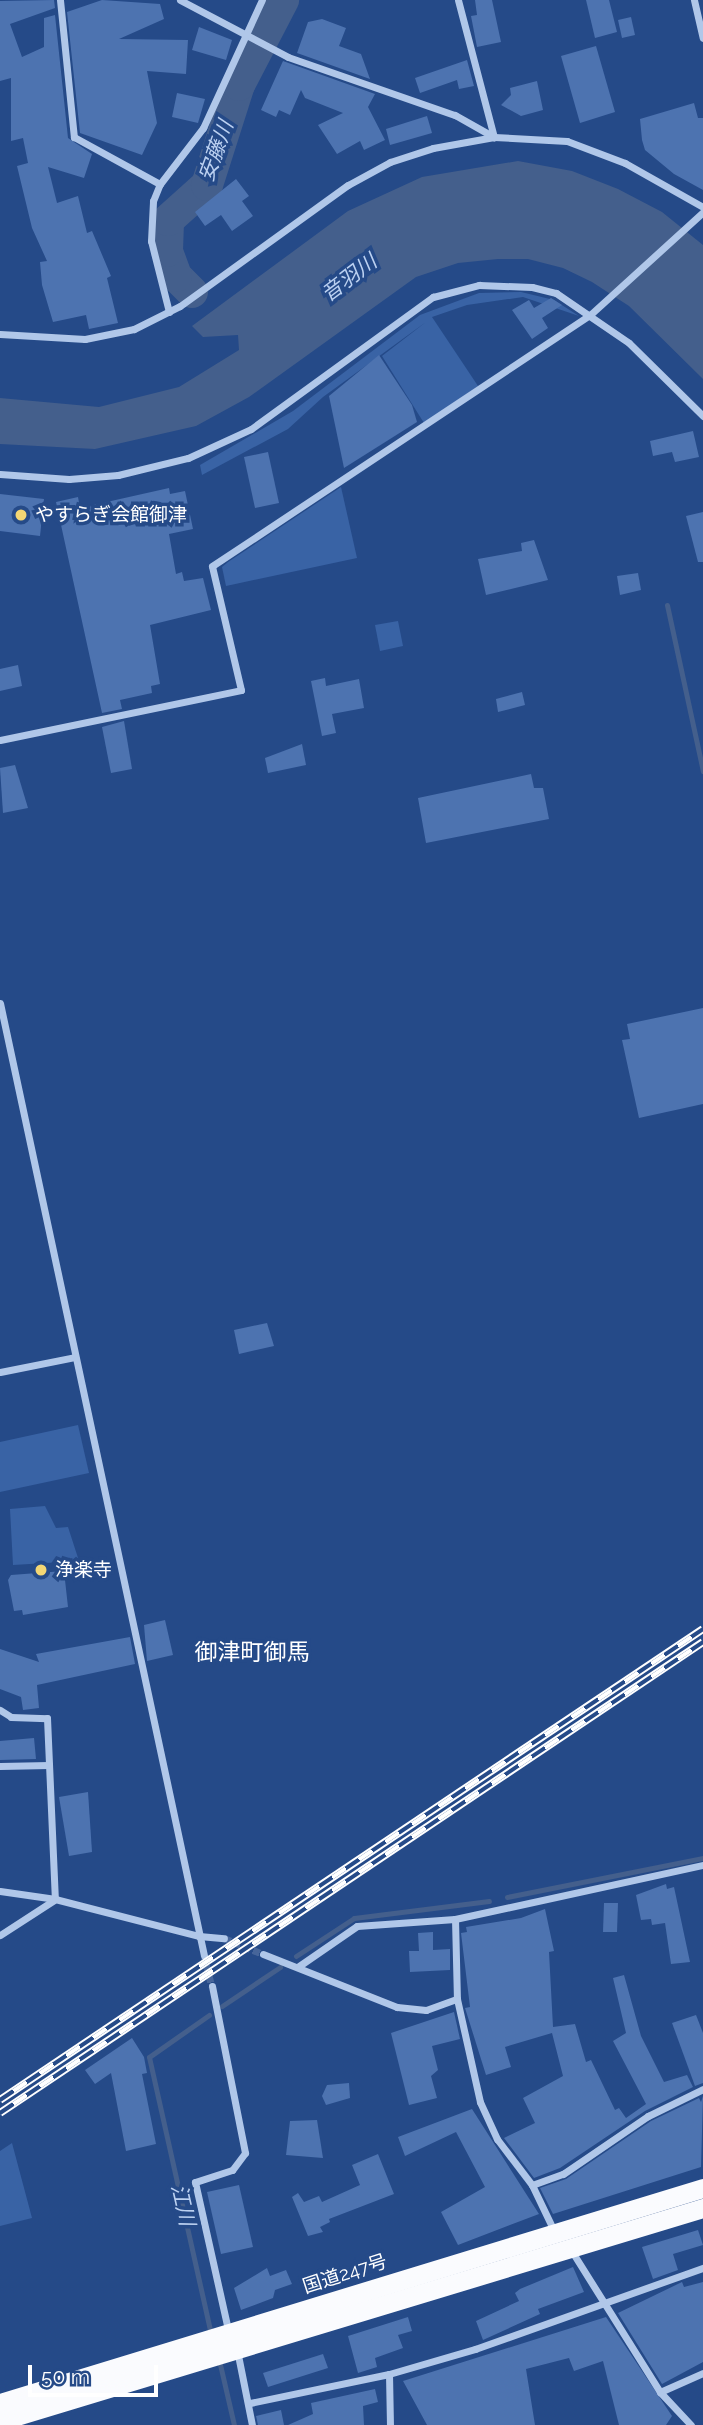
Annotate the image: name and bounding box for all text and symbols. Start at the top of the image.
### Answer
water label: 安藤川 [193,117,239,185]
water label: 音羽川 [316,249,382,307]
place label: やすらぎ会館御津 [35,504,187,526]
marker: やすらぎ会館御津 [13,507,29,523]
place label: 浄楽寺 [55,1559,112,1581]
marker: 浄楽寺 [33,1562,49,1578]
district label: 御津町御馬 [195,1638,309,1666]
water label: 江川 [166,2182,200,2228]
street label: 国道247号 [300,2250,390,2298]
scale bar [32,2352,161,2396]
text: 50 m [41,2364,90,2389]

